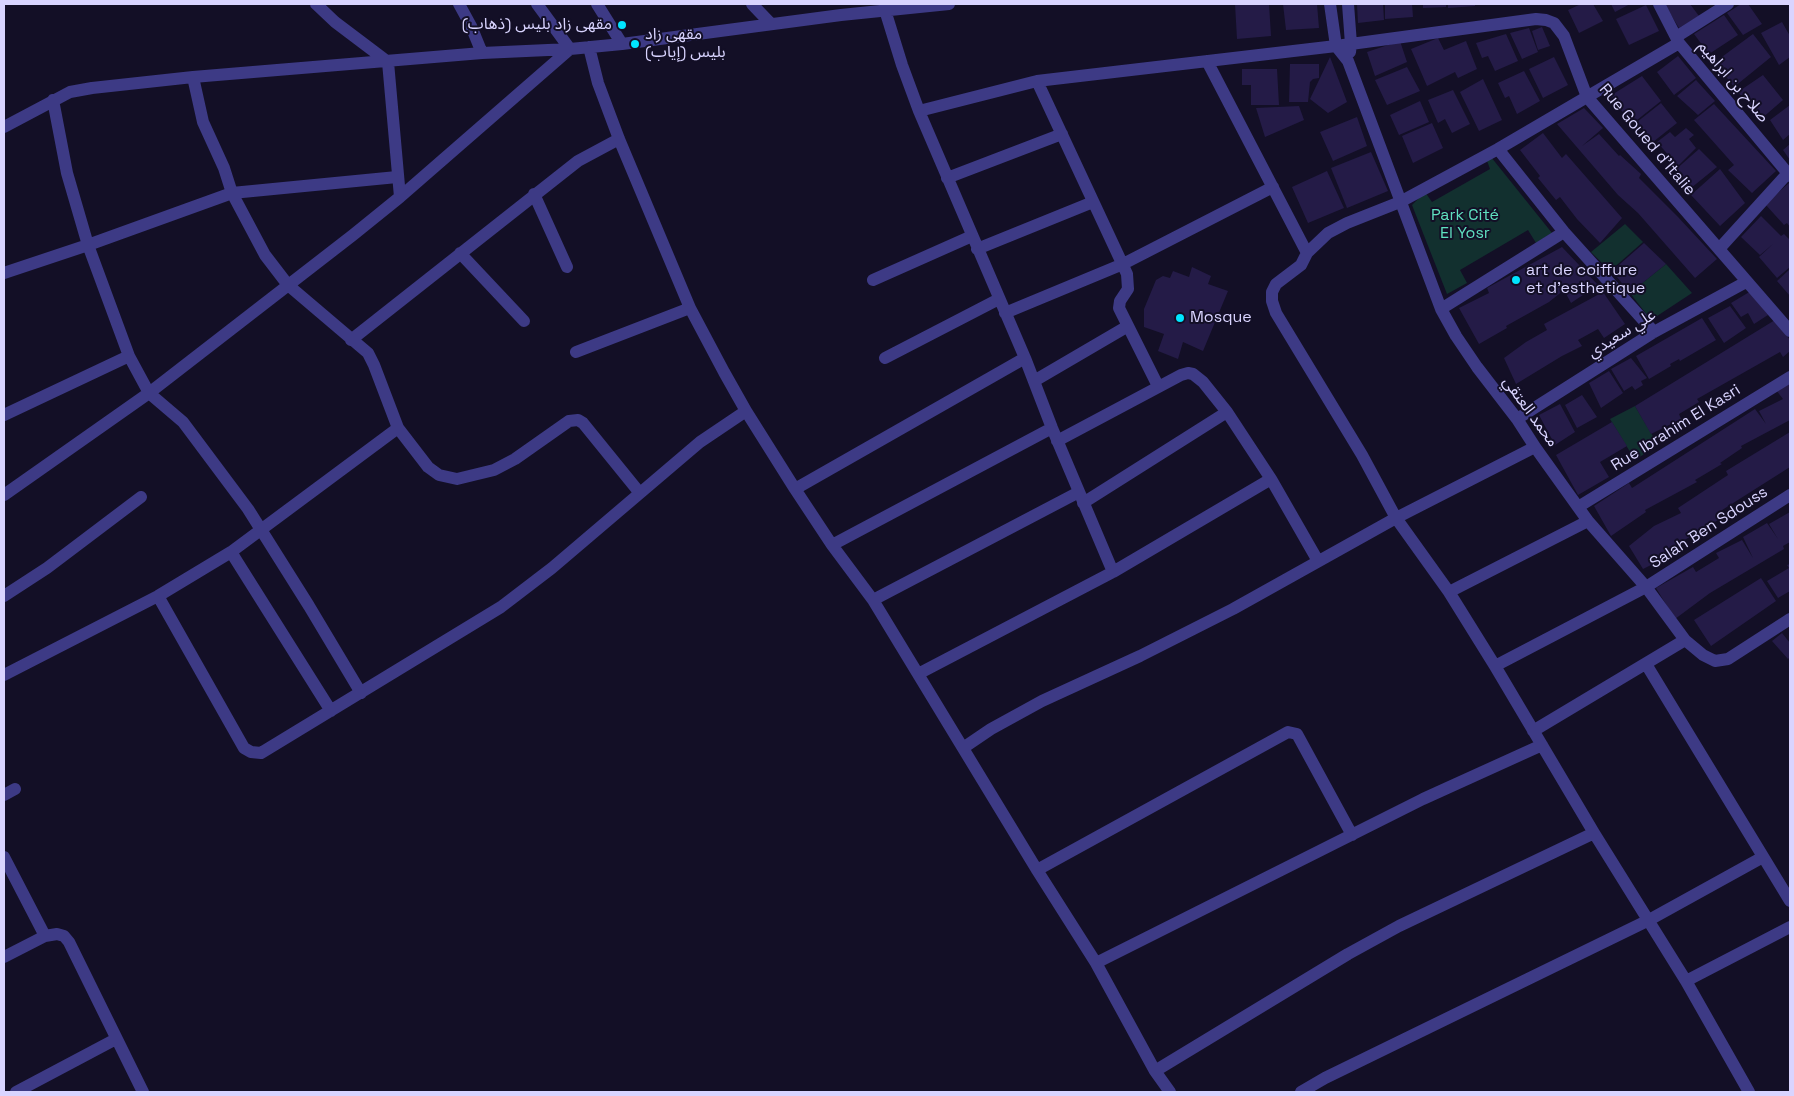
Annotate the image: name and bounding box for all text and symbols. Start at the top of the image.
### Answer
place label: مقهى زاد بليس (ذهاب) [462,15,612,35]
marker: مقهى زاد بليس (ذهاب) [616,19,628,31]
place label: مقهى زاد بليس (إياب) [645,25,726,63]
street label: صلاح بن ابراهيم [1693,37,1773,127]
marker: مقهى زاد بليس (إياب) [629,38,641,50]
street label: Rue Goued d'Italie [1595,80,1699,200]
park label: Park Cité El Yosr [1431,206,1499,244]
place label: art de coiffure et d'esthetique [1526,261,1645,299]
marker: art de coiffure et d'esthetique [1510,274,1522,286]
street label: علي سعيدي [1585,306,1659,362]
place label: Mosque [1190,308,1252,328]
marker: Mosque [1174,312,1186,324]
street label: محمد العتقي [1498,373,1562,451]
street label: Rue Ibrahim El Kasri [1608,380,1744,476]
street label: Salah Ben Sdouss [1646,483,1772,573]

